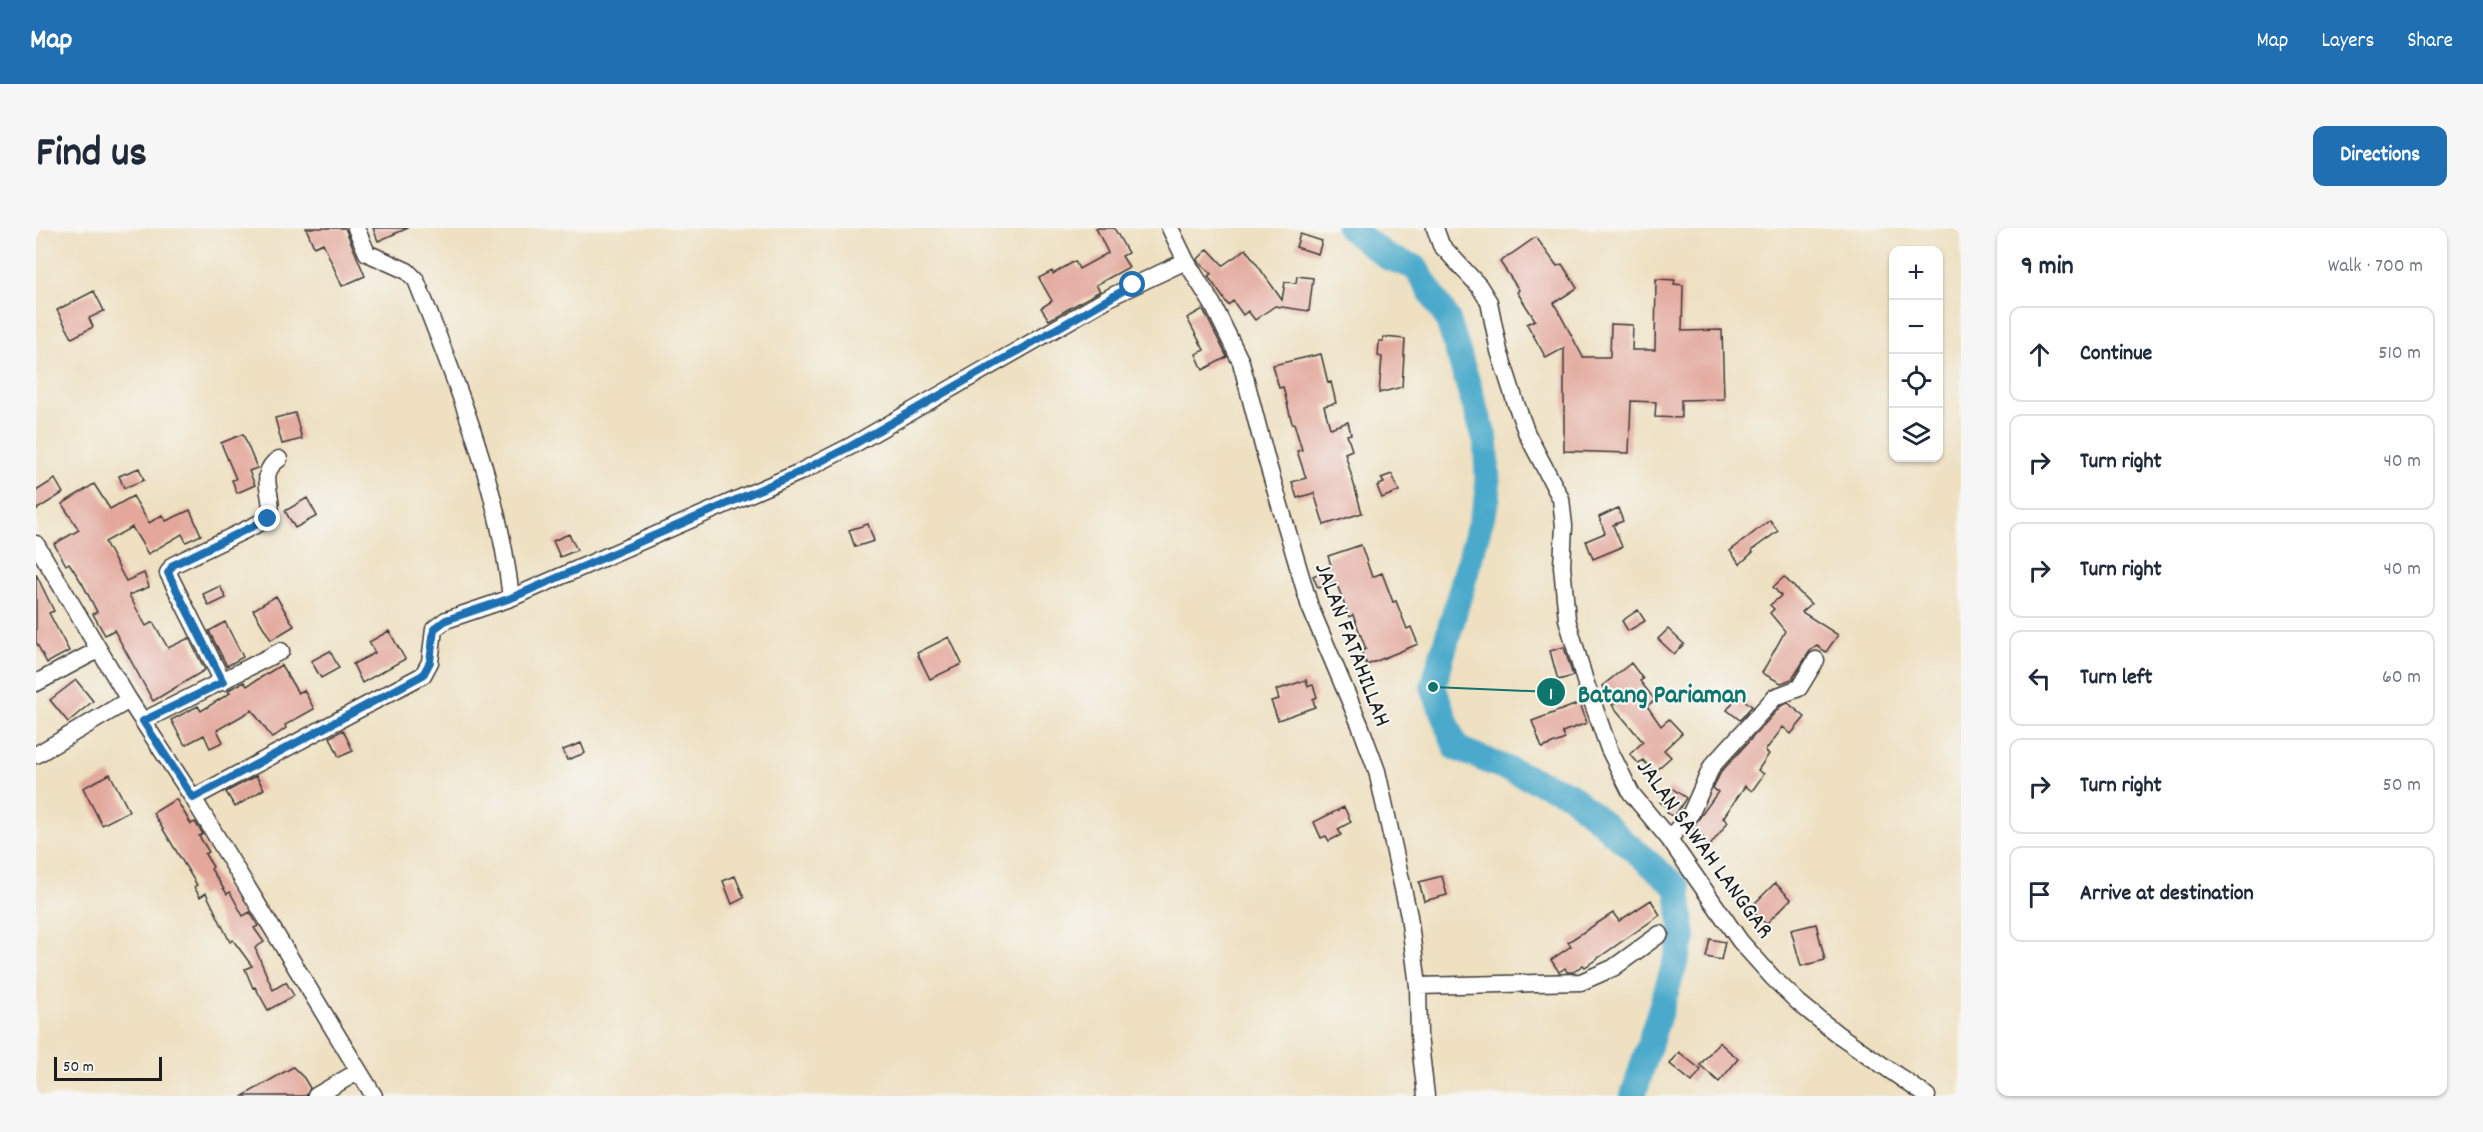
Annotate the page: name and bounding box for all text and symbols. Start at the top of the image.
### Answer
text: Map [30,22,72,62]
text: Map [2257,27,2288,57]
text: Layers [2321,27,2374,57]
text: Share [2407,27,2453,57]
text: Find us [36,126,147,186]
button: Directions [2313,126,2447,186]
map controls [1889,246,1943,462]
button: + [1889,246,1943,300]
text: 9 min [2021,249,2074,286]
text: Walk · 700 m [2328,253,2423,281]
route start [1119,271,1145,297]
button: − [1889,300,1943,354]
icon: ahead [2023,338,2056,371]
text: Continue [2080,339,2152,370]
text: 510 m [2378,340,2421,368]
button: locate [1889,354,1943,408]
button: layers [1889,408,1943,462]
icon: right [2023,446,2056,479]
text: Turn right [2080,447,2162,478]
text: 40 m [2383,448,2421,476]
route end [254,505,280,531]
icon: right [2023,554,2056,587]
text: Turn right [2080,555,2162,586]
text: 40 m [2383,556,2421,584]
street label: JALAN FATAHILLAH [1304,558,1398,732]
icon: left [2023,662,2056,695]
text: Turn left [2080,663,2152,694]
text: 60 m [2382,664,2421,692]
callout: Batang Pariaman [1536,670,1758,714]
text: Batang Pariaman [1578,678,1746,715]
text: 1 [1549,683,1553,708]
street label: JALAN SAWAH LANGGAR [1627,753,1780,946]
icon: right [2023,770,2056,803]
text: Turn right [2080,771,2162,802]
text: 50 m [2383,772,2421,800]
icon: arrive [2023,878,2056,911]
text: Arrive at destination [2080,879,2254,910]
scale bar [54,1054,162,1082]
text: 50 m [63,1056,94,1079]

